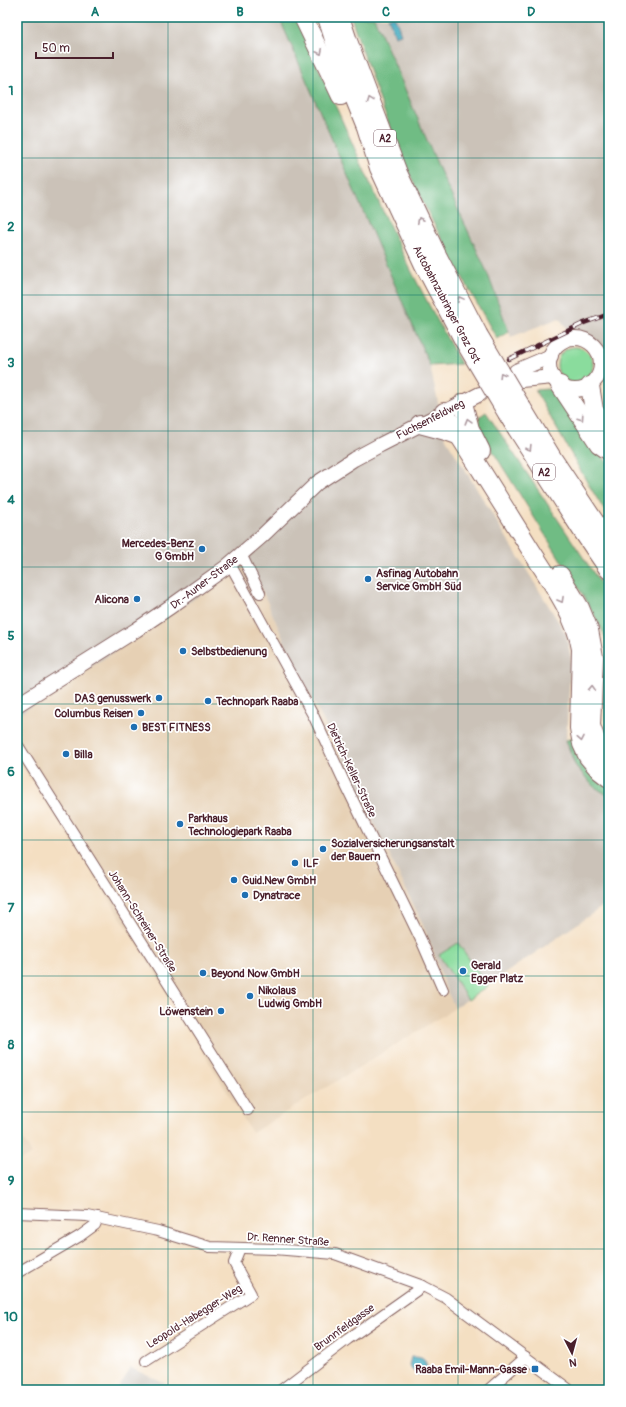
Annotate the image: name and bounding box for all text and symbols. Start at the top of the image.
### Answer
text: A [91,4,100,20]
text: B [236,4,244,20]
text: C [382,4,390,20]
text: D [527,4,535,20]
scale bar [36,34,113,60]
text: 50 m [42,41,70,56]
one-way arrow [316,48,323,55]
text: 1 [8,83,14,99]
one-way arrow [367,96,375,103]
road number: A2 [374,130,396,146]
one-way arrow [417,216,425,224]
text: 2 [7,219,15,235]
street label: Autobahnzubringer Graz Ost [410,243,483,366]
one-way arrow [457,296,465,303]
text: 3 [7,355,15,371]
one-way arrow [500,372,507,379]
street label: Fuchsenfeldweg [394,396,467,442]
one-way arrow [576,414,584,421]
one-way arrow [464,418,473,425]
one-way arrow [524,444,532,451]
road number: A2 [533,464,555,480]
text: 4 [7,492,15,508]
place label: Mercedes-Benz G GmbH [122,537,194,563]
marker: Mercedes-Benz G GmbH [197,544,207,554]
street label: Dr.-Auner-Straße [168,552,241,612]
place label: Asfinag Autobahn Service GmbH Süd [376,567,461,593]
marker: Asfinag Autobahn Service GmbH Süd [363,574,373,584]
place label: Alicona [95,593,129,606]
marker: Alicona [132,594,142,604]
one-way arrow [556,596,563,603]
text: 5 [7,628,15,644]
place label: Selbstbedienung [191,645,268,658]
marker: Selbstbedienung [178,646,188,656]
one-way arrow [588,685,596,691]
place label: DAS genusswerk [74,692,151,705]
marker: DAS genusswerk [154,693,164,703]
place label: Technopark Raaba [215,695,298,708]
marker: Technopark Raaba [203,696,213,706]
place label: Columbus Reisen [54,707,133,720]
marker: Columbus Reisen [136,708,146,718]
place label: BEST FITNESS [142,721,211,734]
street label: Dietrich-Keller-Straße [324,721,379,820]
marker: BEST FITNESS [129,722,139,732]
one-way arrow [576,736,585,742]
place label: Billa [74,748,93,761]
marker: Billa [61,749,71,759]
text: 6 [7,764,15,780]
place label: Parkhaus Technologiepark Raaba [187,812,292,838]
marker: Parkhaus Technologiepark Raaba [175,819,185,829]
place label: Sozialversicherungsanstalt der Bauern [331,837,455,863]
marker: Sozialversicherungsanstalt der Bauern [318,844,328,854]
place label: ILF [303,857,319,870]
marker: ILF [290,858,300,868]
street label: Johann-Schreiner-Straße [106,868,180,975]
place label: Guid.New GmbH [242,874,316,887]
marker: Guid.New GmbH [229,875,239,885]
place label: Dynatrace [253,889,301,902]
marker: Dynatrace [240,890,250,900]
text: 7 [8,900,15,916]
place label: Gerald Egger Platz [471,959,523,985]
marker: Gerald Egger Platz [458,966,468,976]
place label: Beyond Now GmbH [211,967,300,980]
marker: Beyond Now GmbH [198,968,208,978]
place label: Nikolaus Ludwig GmbH [258,984,322,1010]
marker: Nikolaus Ludwig GmbH [245,991,255,1001]
place label: Löwenstein [159,1005,213,1018]
marker: Löwenstein [216,1006,226,1016]
text: 8 [8,1037,15,1053]
text: 9 [8,1173,15,1189]
street label: Dr. Renner Straße [247,1230,330,1249]
street label: Leopold-Habegger-Weg [144,1282,245,1351]
street label: Brunnfeldgasse [312,1301,377,1354]
text: 10 [4,1309,18,1325]
north arrow [552,1333,592,1373]
text: N [568,1356,577,1369]
place label: Raaba Emil-Mann-Gasse [415,1363,528,1376]
marker: Raaba Emil-Mann-Gasse [530,1364,540,1374]

